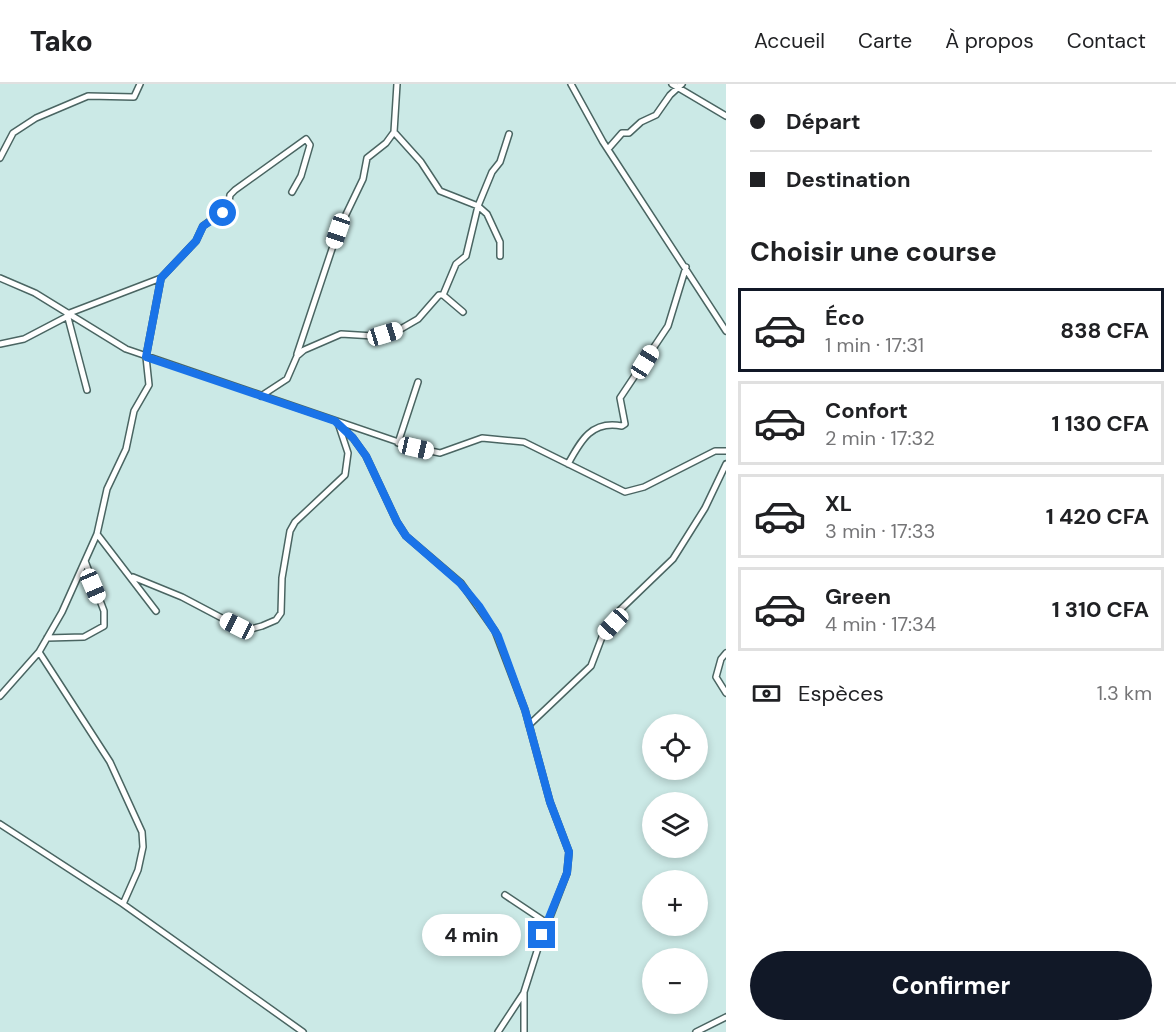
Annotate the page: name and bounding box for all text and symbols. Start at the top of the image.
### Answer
text: Tako [30,23,93,60]
text: Accueil [754,27,825,55]
text: Carte [858,27,912,55]
text: À propos [945,27,1034,55]
text: Contact [1067,27,1146,55]
text: Départ [786,107,861,136]
text: Destination [786,165,911,194]
route start [209,199,236,226]
car [324,211,352,251]
text: Choisir une course [750,234,997,269]
icon: car [753,303,807,357]
text: Éco [825,303,865,332]
text: 838 CFA [1060,316,1149,345]
car [365,320,405,348]
text: 1 min · 17:31 [825,332,924,358]
car [628,342,662,382]
icon: car [753,396,807,450]
text: Confort [825,396,908,425]
text: 1 130 CFA [1052,409,1149,438]
text: 2 min · 17:32 [825,425,935,451]
car [396,435,436,461]
icon: car [753,489,807,543]
text: XL [825,489,852,518]
text: 1 420 CFA [1046,502,1149,531]
text: 3 min · 17:33 [825,518,935,544]
car [78,566,108,606]
icon: car [753,582,807,636]
text: Green [825,582,891,611]
text: 1 310 CFA [1052,595,1149,624]
car [594,605,632,643]
car [217,610,257,642]
text: 4 min · 17:34 [825,611,936,637]
icon: cash [750,677,783,710]
text: Espèces [798,679,884,708]
text: 1.3 km [1097,680,1152,706]
map controls [642,714,708,1014]
button: locate [642,714,708,780]
button: layers [642,792,708,858]
button: + [642,870,708,936]
callout: 4 min [422,914,521,956]
route end [528,921,555,948]
text: 4 min [444,922,499,948]
button: − [642,948,708,1014]
button: Confirmer [750,951,1152,1020]

